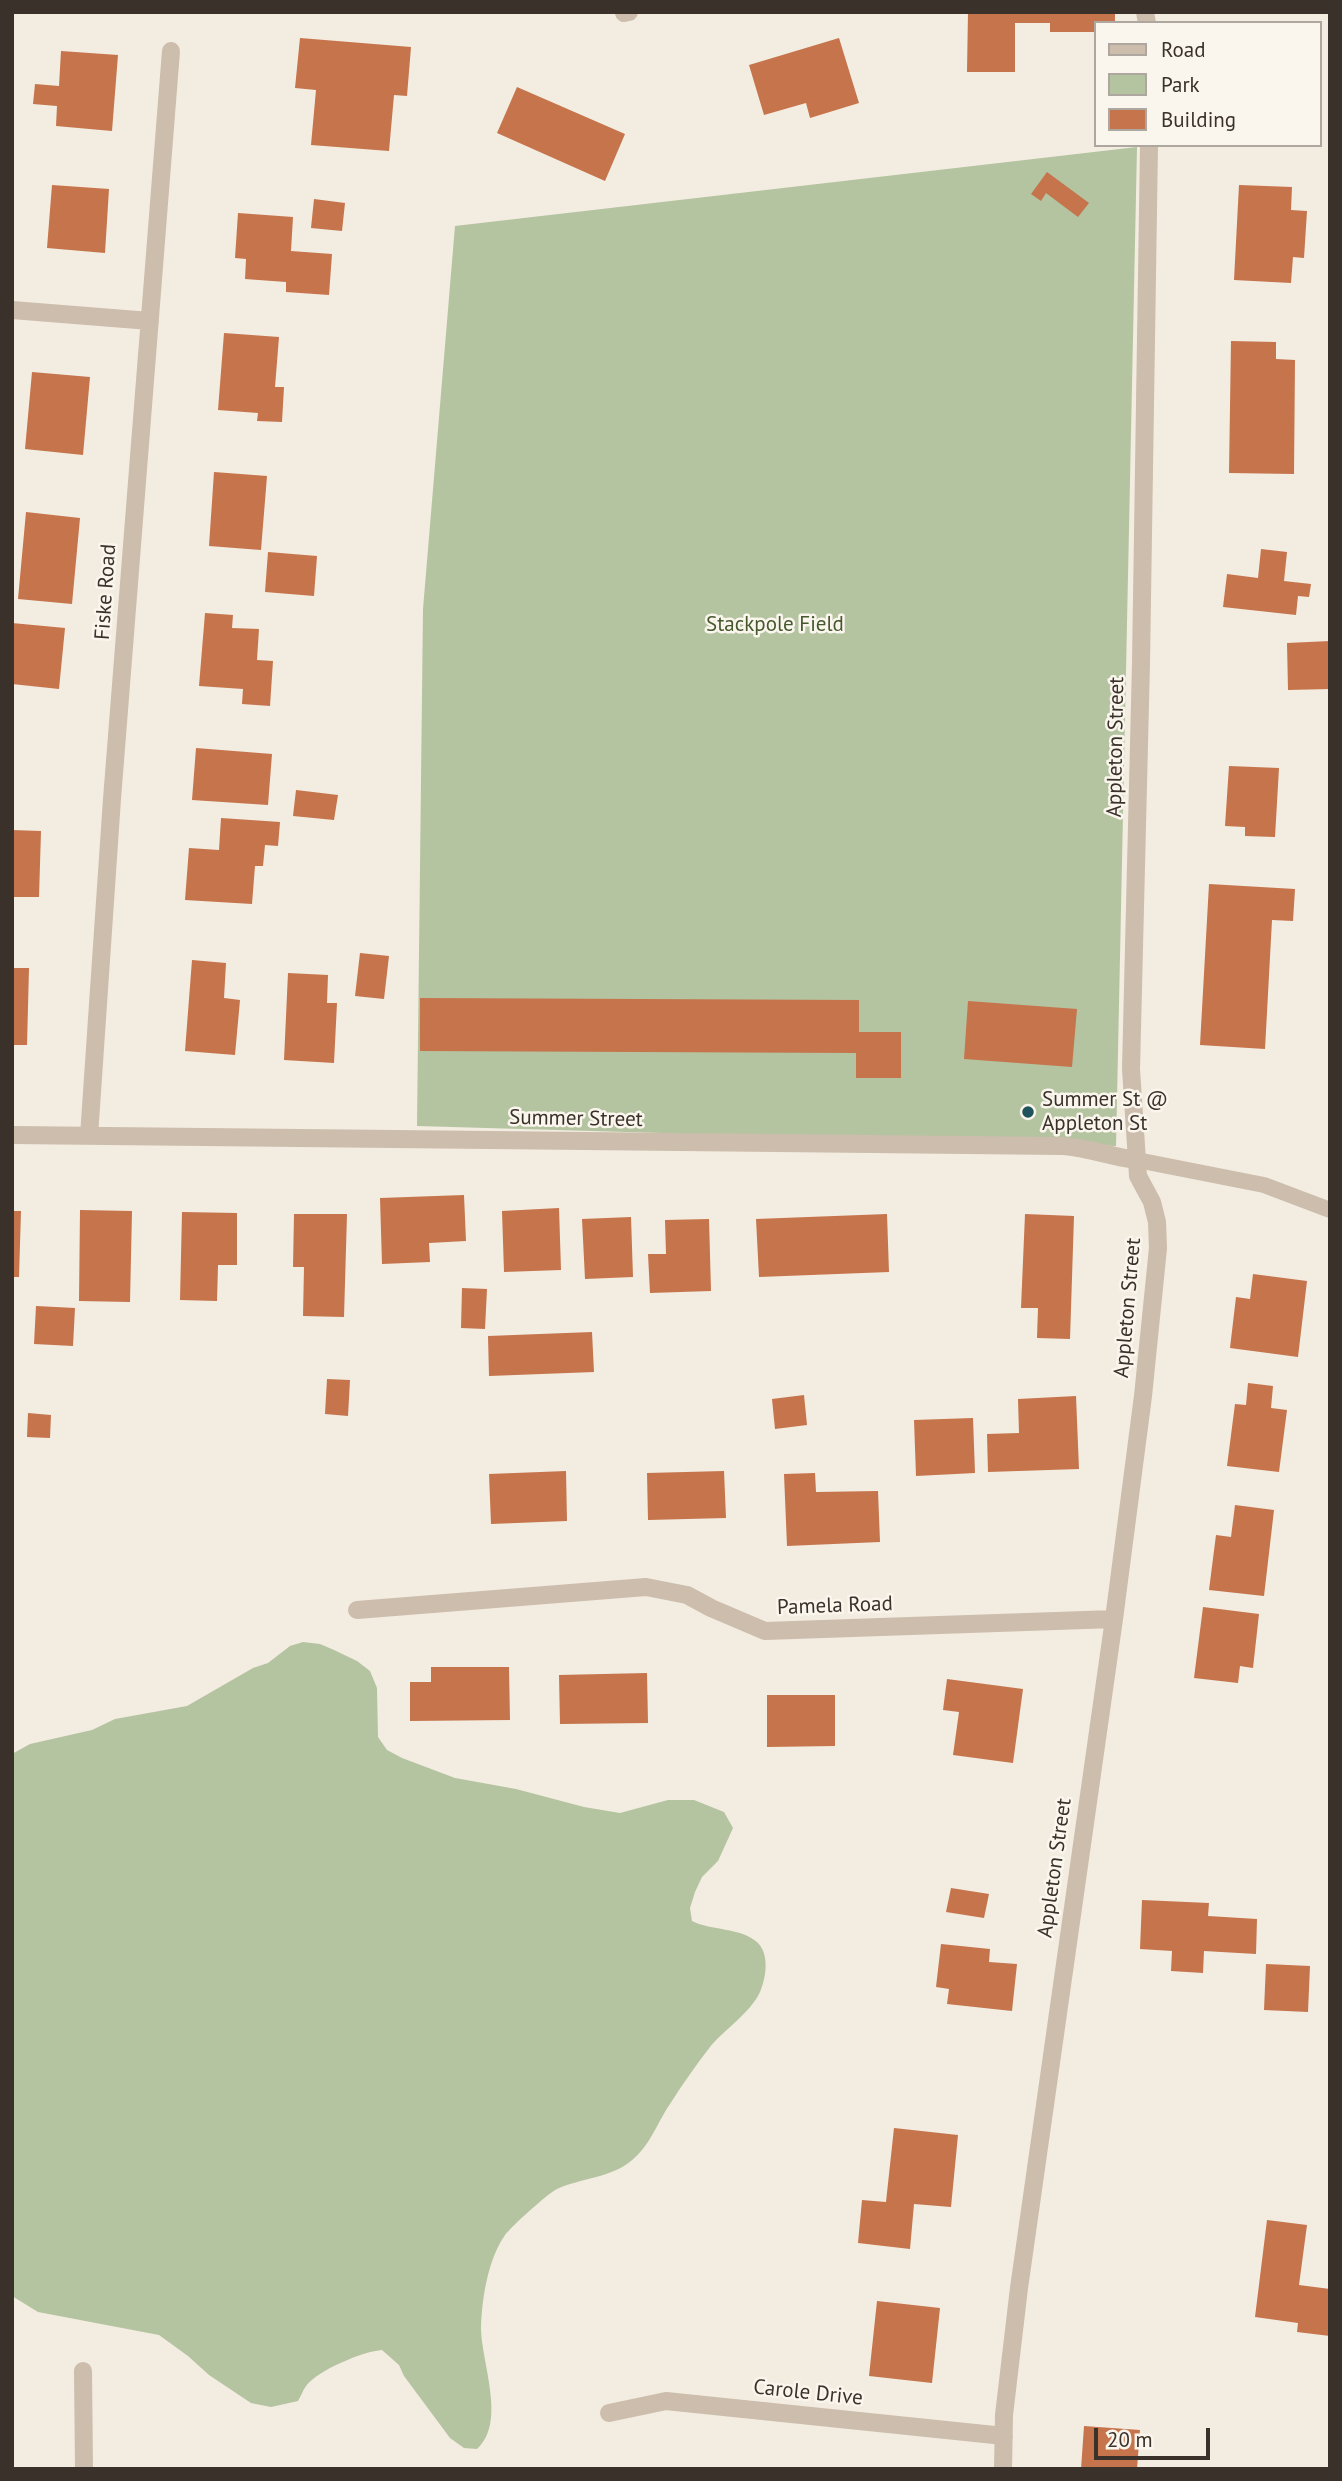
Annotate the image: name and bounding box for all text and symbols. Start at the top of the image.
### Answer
legend [1094,21,1321,147]
text: Road [1161,36,1205,63]
text: Park [1161,71,1200,98]
text: Building [1161,106,1236,133]
street label: Fiske Road [90,543,122,641]
park label: Stackpole Field [706,612,844,638]
street label: Appleton Street [1102,676,1130,818]
place label: Summer St @ Appleton St [1042,1087,1168,1137]
marker: Summer St @ Appleton St [1020,1104,1036,1120]
street label: Summer Street [509,1105,643,1133]
street label: Appleton Street [1109,1237,1147,1379]
street label: Pamela Road [777,1591,893,1621]
street label: Appleton Street [1033,1797,1077,1939]
street label: Carole Drive [752,2375,864,2411]
scale bar [1097,2414,1212,2458]
text: 20 m [1107,2426,1153,2453]

